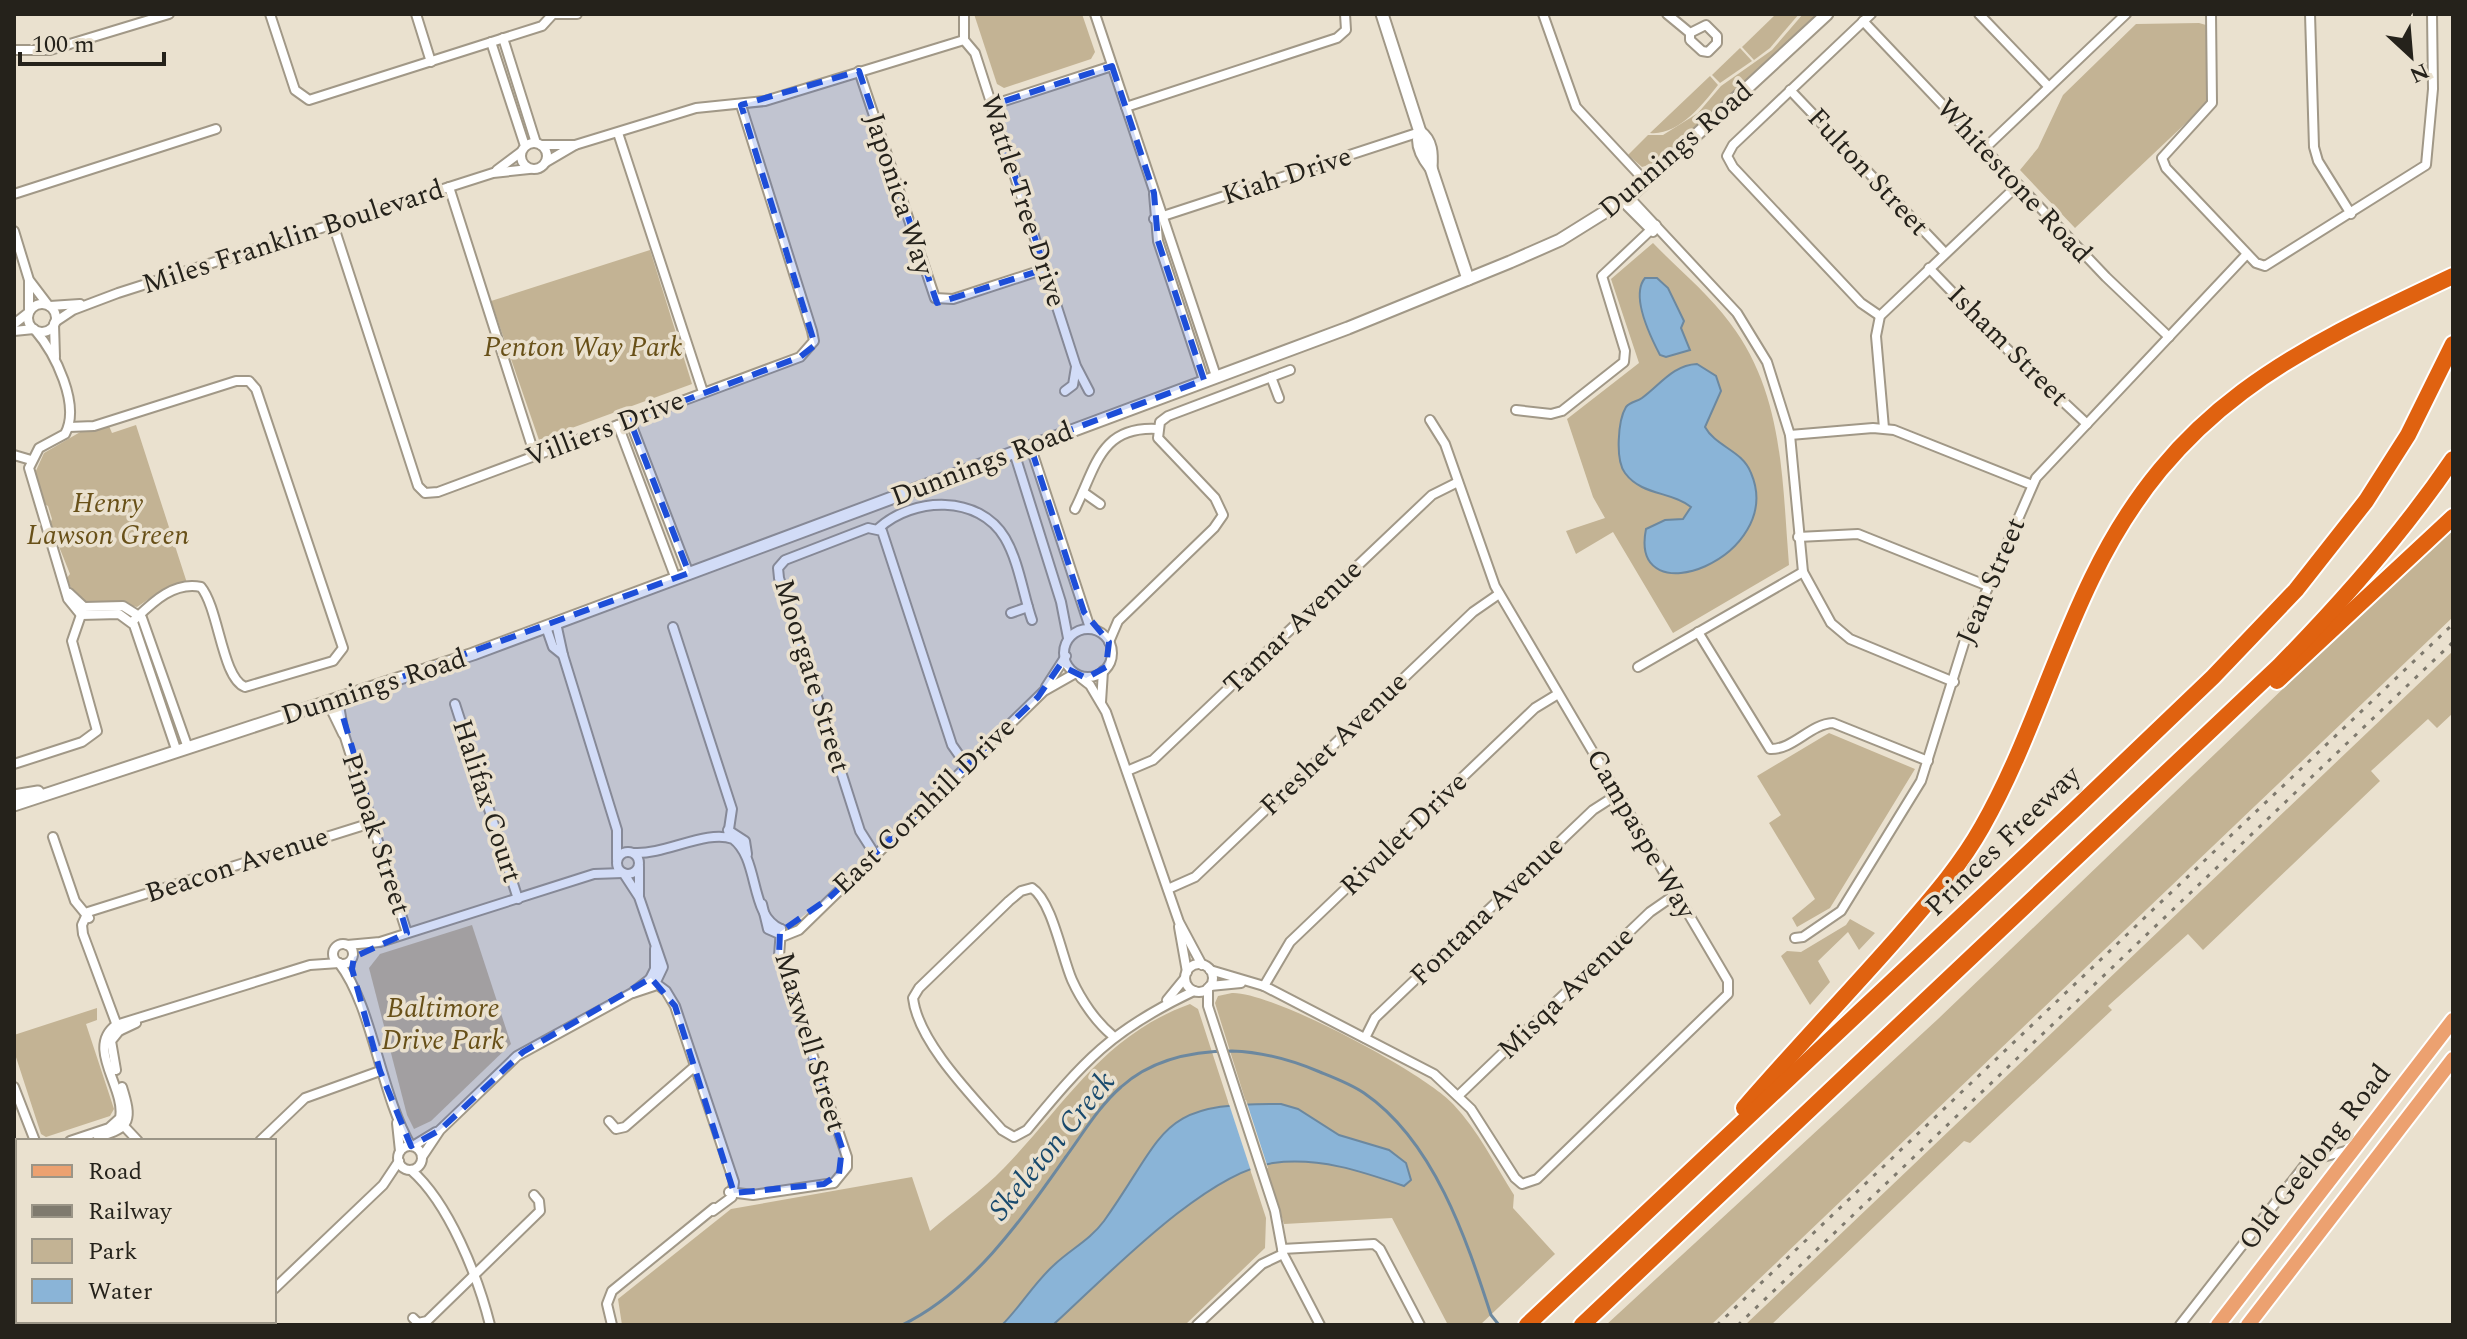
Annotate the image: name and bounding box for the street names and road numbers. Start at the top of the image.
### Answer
street label: Dunnings Road [1589,71,1763,229]
street label: Wattle Tree Drive [968,89,1078,313]
street label: Whitestone Road [1926,89,2102,273]
street label: Fulton Street [1797,98,1939,246]
street label: Japonica Way [853,108,946,282]
street label: Kiah Drive [1217,135,1357,217]
street label: Miles Franklin Boulevard [137,168,449,306]
street label: Isham Street [1937,275,2079,417]
street label: Villiers Drive [519,379,691,479]
street label: Dunnings Road [885,410,1079,518]
street label: Jean Street [1945,511,2037,651]
street label: Tamar Avenue [1213,549,1373,705]
street label: Moorgate Street [762,574,862,778]
street label: Dunnings Road [276,637,472,737]
street label: Freshet Avenue [1250,662,1418,826]
street label: East Cornhill Drive [823,707,1025,905]
street label: Halifax Court [440,714,534,888]
street label: Campaspe Way [1575,741,1708,929]
street label: Pinoak Street [330,748,422,921]
street label: Princes Freeway [1915,754,2092,927]
street label: Rivulet Drive [1330,762,1478,906]
street label: Beacon Avenue [140,815,334,915]
street label: Fontana Avenue [1400,826,1574,996]
street label: Misqa Avenue [1488,916,1644,1070]
street label: Maxwell Street [762,947,858,1137]
street label: Old Geelong Road [2228,1054,2402,1260]

